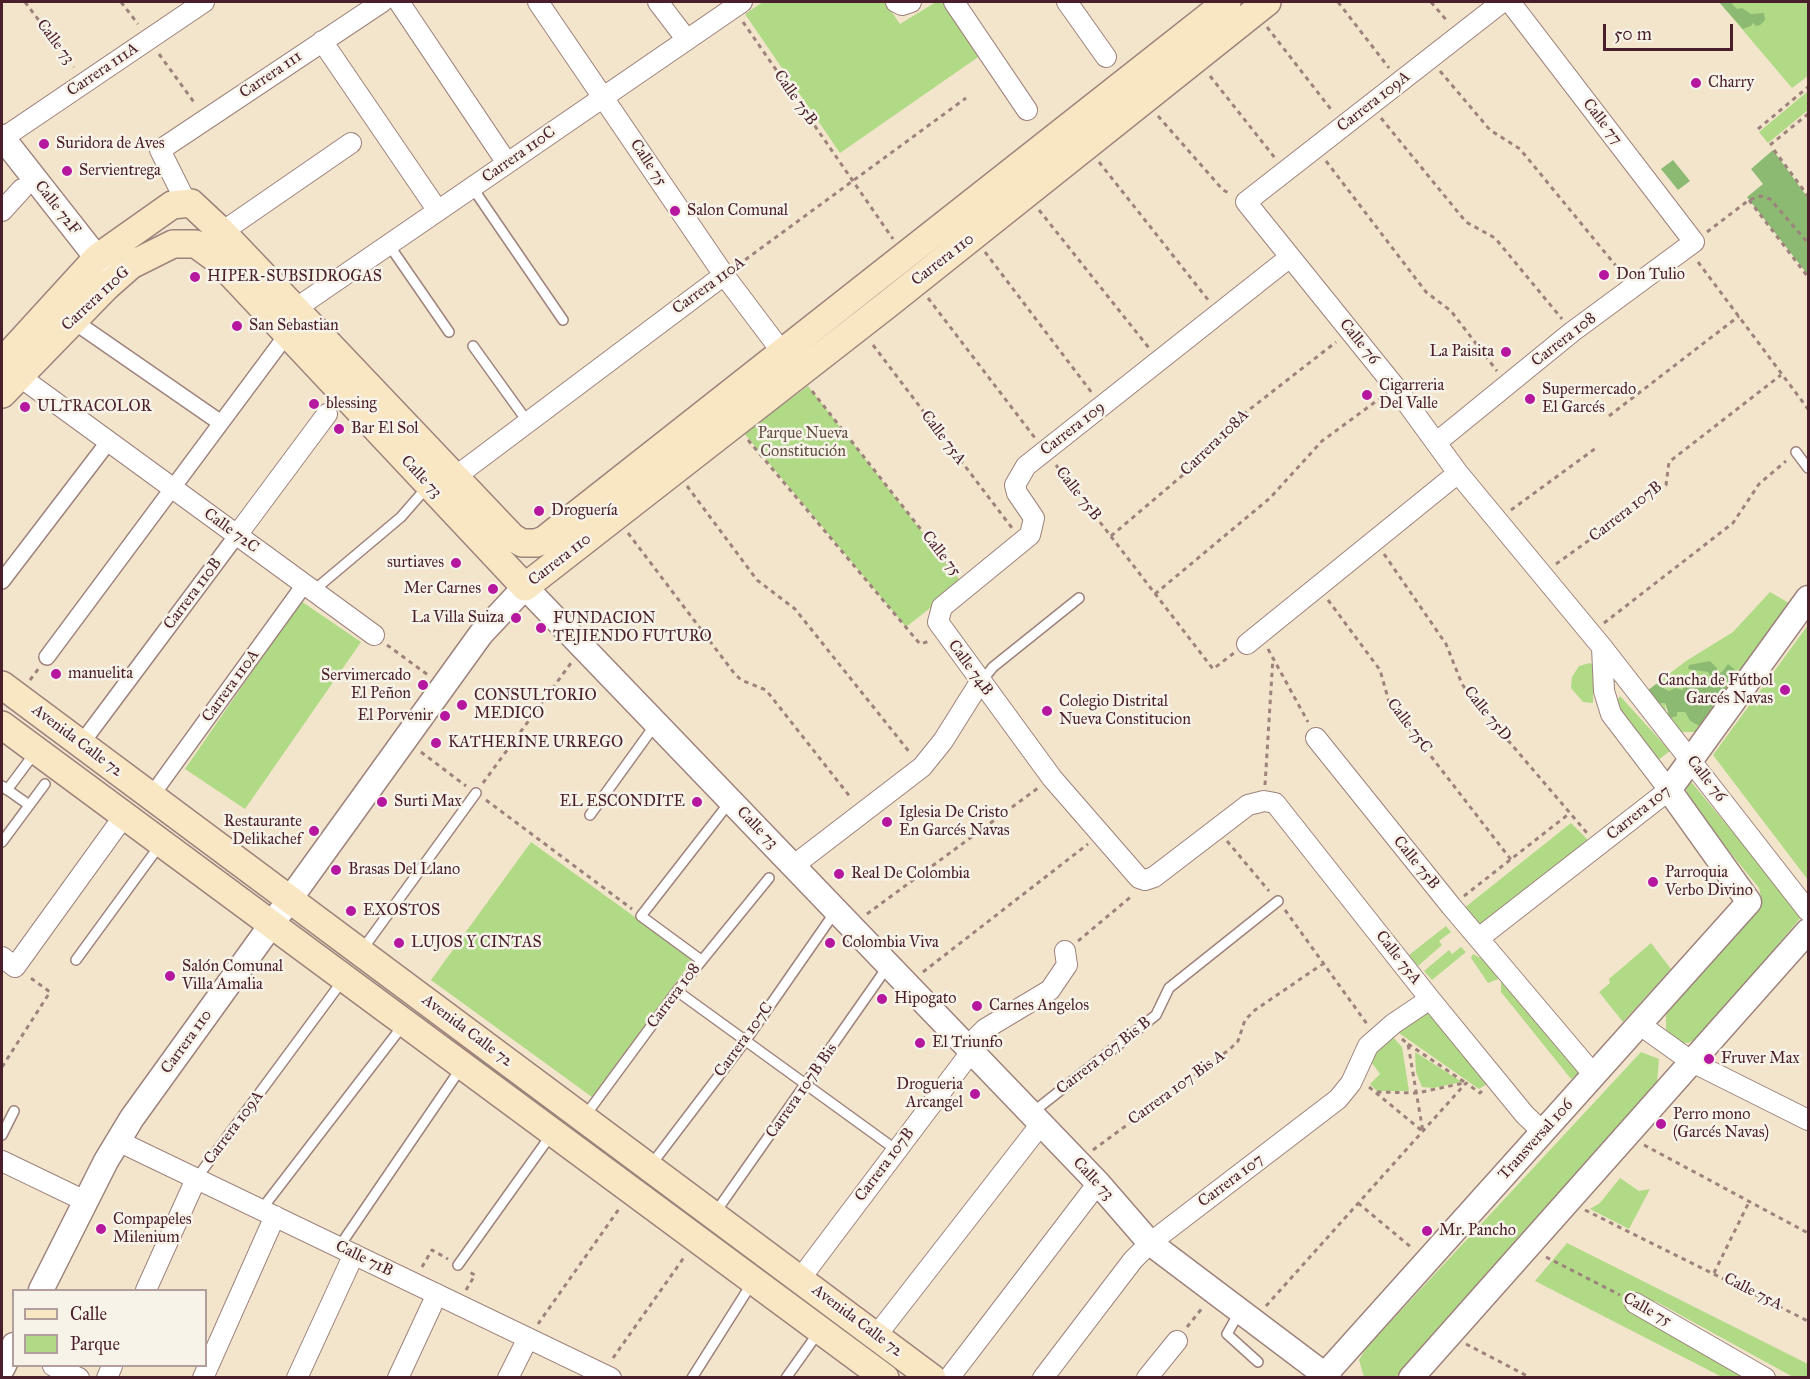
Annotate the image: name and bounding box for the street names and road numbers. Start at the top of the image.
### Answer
street label: Calle 73 [32,16,78,68]
street label: Carrera 111A [64,39,142,101]
street label: Carrera 111 [236,47,306,103]
street label: Calle 75B [769,67,821,129]
street label: Carrera 109A [1334,68,1414,136]
street label: Calle 77 [1578,95,1626,149]
street label: Carrera 110C [479,123,559,187]
street label: Calle 75 [625,136,671,190]
street label: Calle 72F [30,177,84,239]
street label: Carrera 110 [908,230,978,290]
street label: Carrera 110A [669,253,749,319]
street label: Carrera 110G [58,263,134,335]
street label: Carrera 108 [1528,309,1600,371]
street label: Calle 76 [1335,315,1383,369]
street label: Carrera 109 [1037,398,1109,460]
street label: Carrera 108A [1177,406,1253,480]
street label: Calle 75A [916,407,970,469]
street label: Calle 73 [396,452,446,502]
street label: Calle 75B [1051,463,1105,525]
street label: Carrera 107B [1586,478,1666,546]
street label: Calle 72C [200,505,262,557]
street label: Calle 75 [917,527,965,581]
street label: Carrera 110 [525,530,595,590]
street label: Carrera 110B [160,554,226,634]
street label: Calle 74B [943,636,997,700]
street label: Carrera 110A [198,646,264,726]
street label: Calle 75D [1459,683,1515,745]
street label: Calle 75C [1382,695,1436,757]
street label: Avenida Calle 72 [28,701,126,781]
street label: Calle 76 [1682,752,1730,806]
street label: Carrera 107 [1603,781,1675,845]
street label: Calle 73 [732,803,782,853]
street label: Calle 75B [1389,833,1443,893]
street label: Calle 75A [1371,927,1425,989]
street label: Carrera 108 [643,960,705,1032]
street label: Avenida Calle 72 [418,991,516,1071]
street label: Carrera 107C [711,999,777,1081]
street label: Carrera 110 [157,1006,217,1078]
street label: Carrera 107 Bis B [1053,1013,1155,1099]
street label: Carrera 107B Bis [762,1040,842,1142]
street label: Carrera 107 Bis A [1125,1046,1229,1130]
street label: Carrera 109A [200,1087,268,1169]
street label: Transversal 106 [1495,1096,1577,1184]
street label: Carrera 107B [851,1124,919,1206]
street label: Carrera 107 [1195,1150,1267,1212]
street label: Calle 73 [1068,1154,1118,1204]
street label: Calle 71B [332,1237,396,1281]
street label: Calle 75A [1721,1269,1785,1315]
street label: Avenida Calle 72 [808,1281,906,1361]
street label: Calle 75 [1619,1289,1675,1331]

